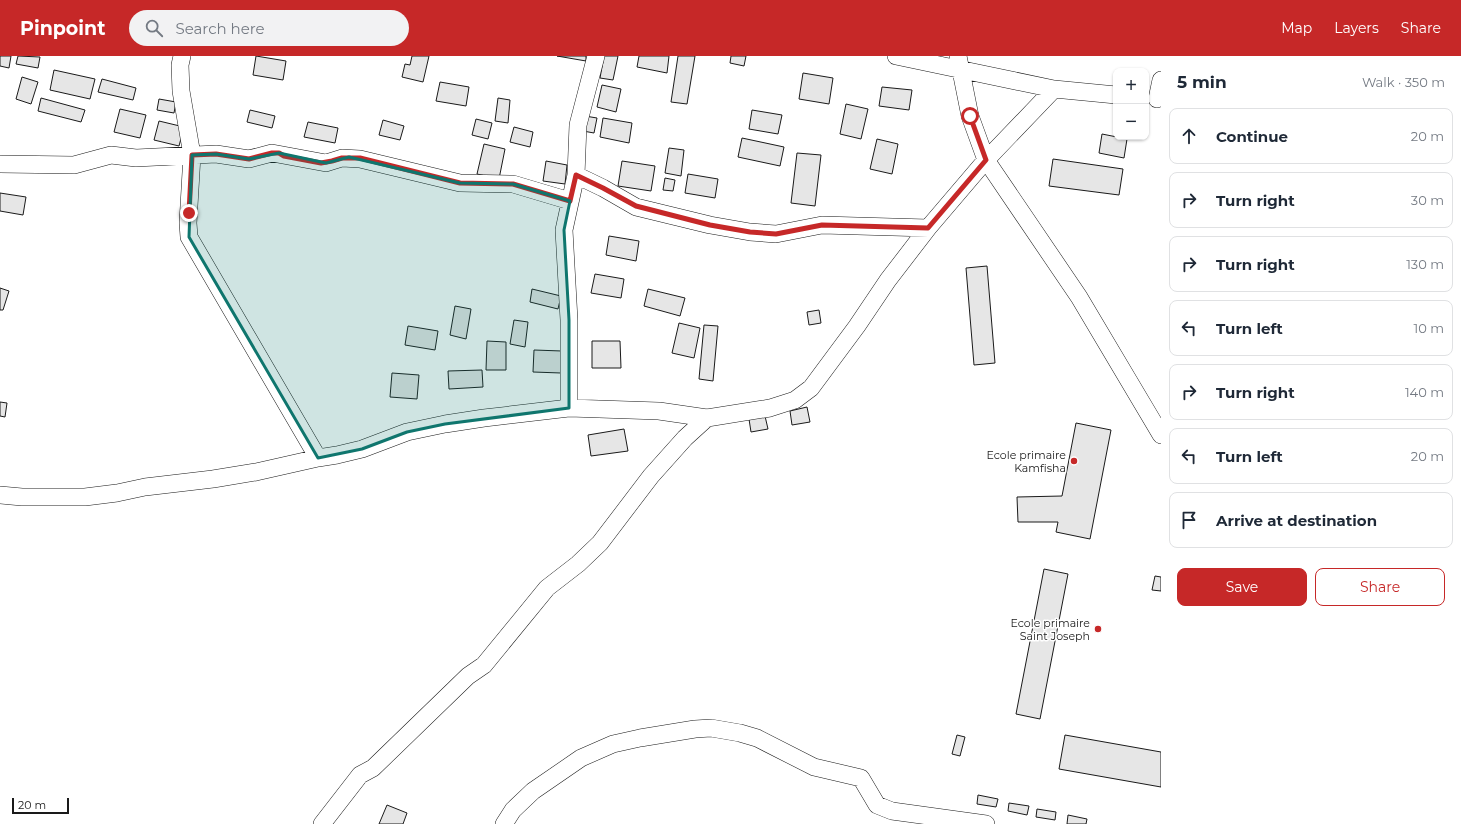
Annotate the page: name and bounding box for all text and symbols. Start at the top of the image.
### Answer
search box [129,10,409,46]
text: Pinpoint [20,17,105,40]
icon: search [143,17,165,39]
text: Search here [175,19,265,38]
text: Map [1281,19,1312,37]
text: Layers [1334,19,1379,37]
text: Share [1401,19,1441,37]
map controls [1113,68,1149,140]
button: + [1113,68,1149,104]
text: 5 min [1177,72,1227,92]
text: Walk · 350 m [1362,74,1445,90]
button: − [1113,104,1149,140]
route start [961,107,979,125]
icon: ahead [1178,125,1200,147]
text: Continue [1216,127,1288,146]
text: 20 m [1411,128,1444,144]
icon: right [1178,189,1200,211]
text: Turn right [1216,191,1295,210]
text: 30 m [1411,192,1444,208]
route end [180,204,198,222]
icon: right [1178,253,1200,275]
text: Turn right [1216,255,1295,274]
text: 130 m [1406,256,1444,272]
icon: left [1178,317,1200,339]
text: Turn left [1216,319,1283,338]
text: 10 m [1414,320,1444,336]
icon: right [1178,381,1200,403]
text: Turn right [1216,383,1295,402]
text: 140 m [1405,384,1444,400]
icon: left [1178,445,1200,467]
text: Turn left [1216,447,1283,466]
place label: Ecole primaire Kamfisha [986,448,1066,475]
text: 20 m [1411,448,1444,464]
marker: Ecole primaire Kamfisha [1069,456,1079,466]
icon: arrive [1178,509,1200,531]
text: Arrive at destination [1216,511,1377,530]
button: Save [1177,568,1307,606]
button: Share [1315,568,1445,606]
place label: Ecole primaire Saint Joseph [1010,616,1090,643]
marker: Ecole primaire Saint Joseph [1093,624,1103,634]
scale bar [12,796,69,815]
text: 20 m [18,798,46,812]

